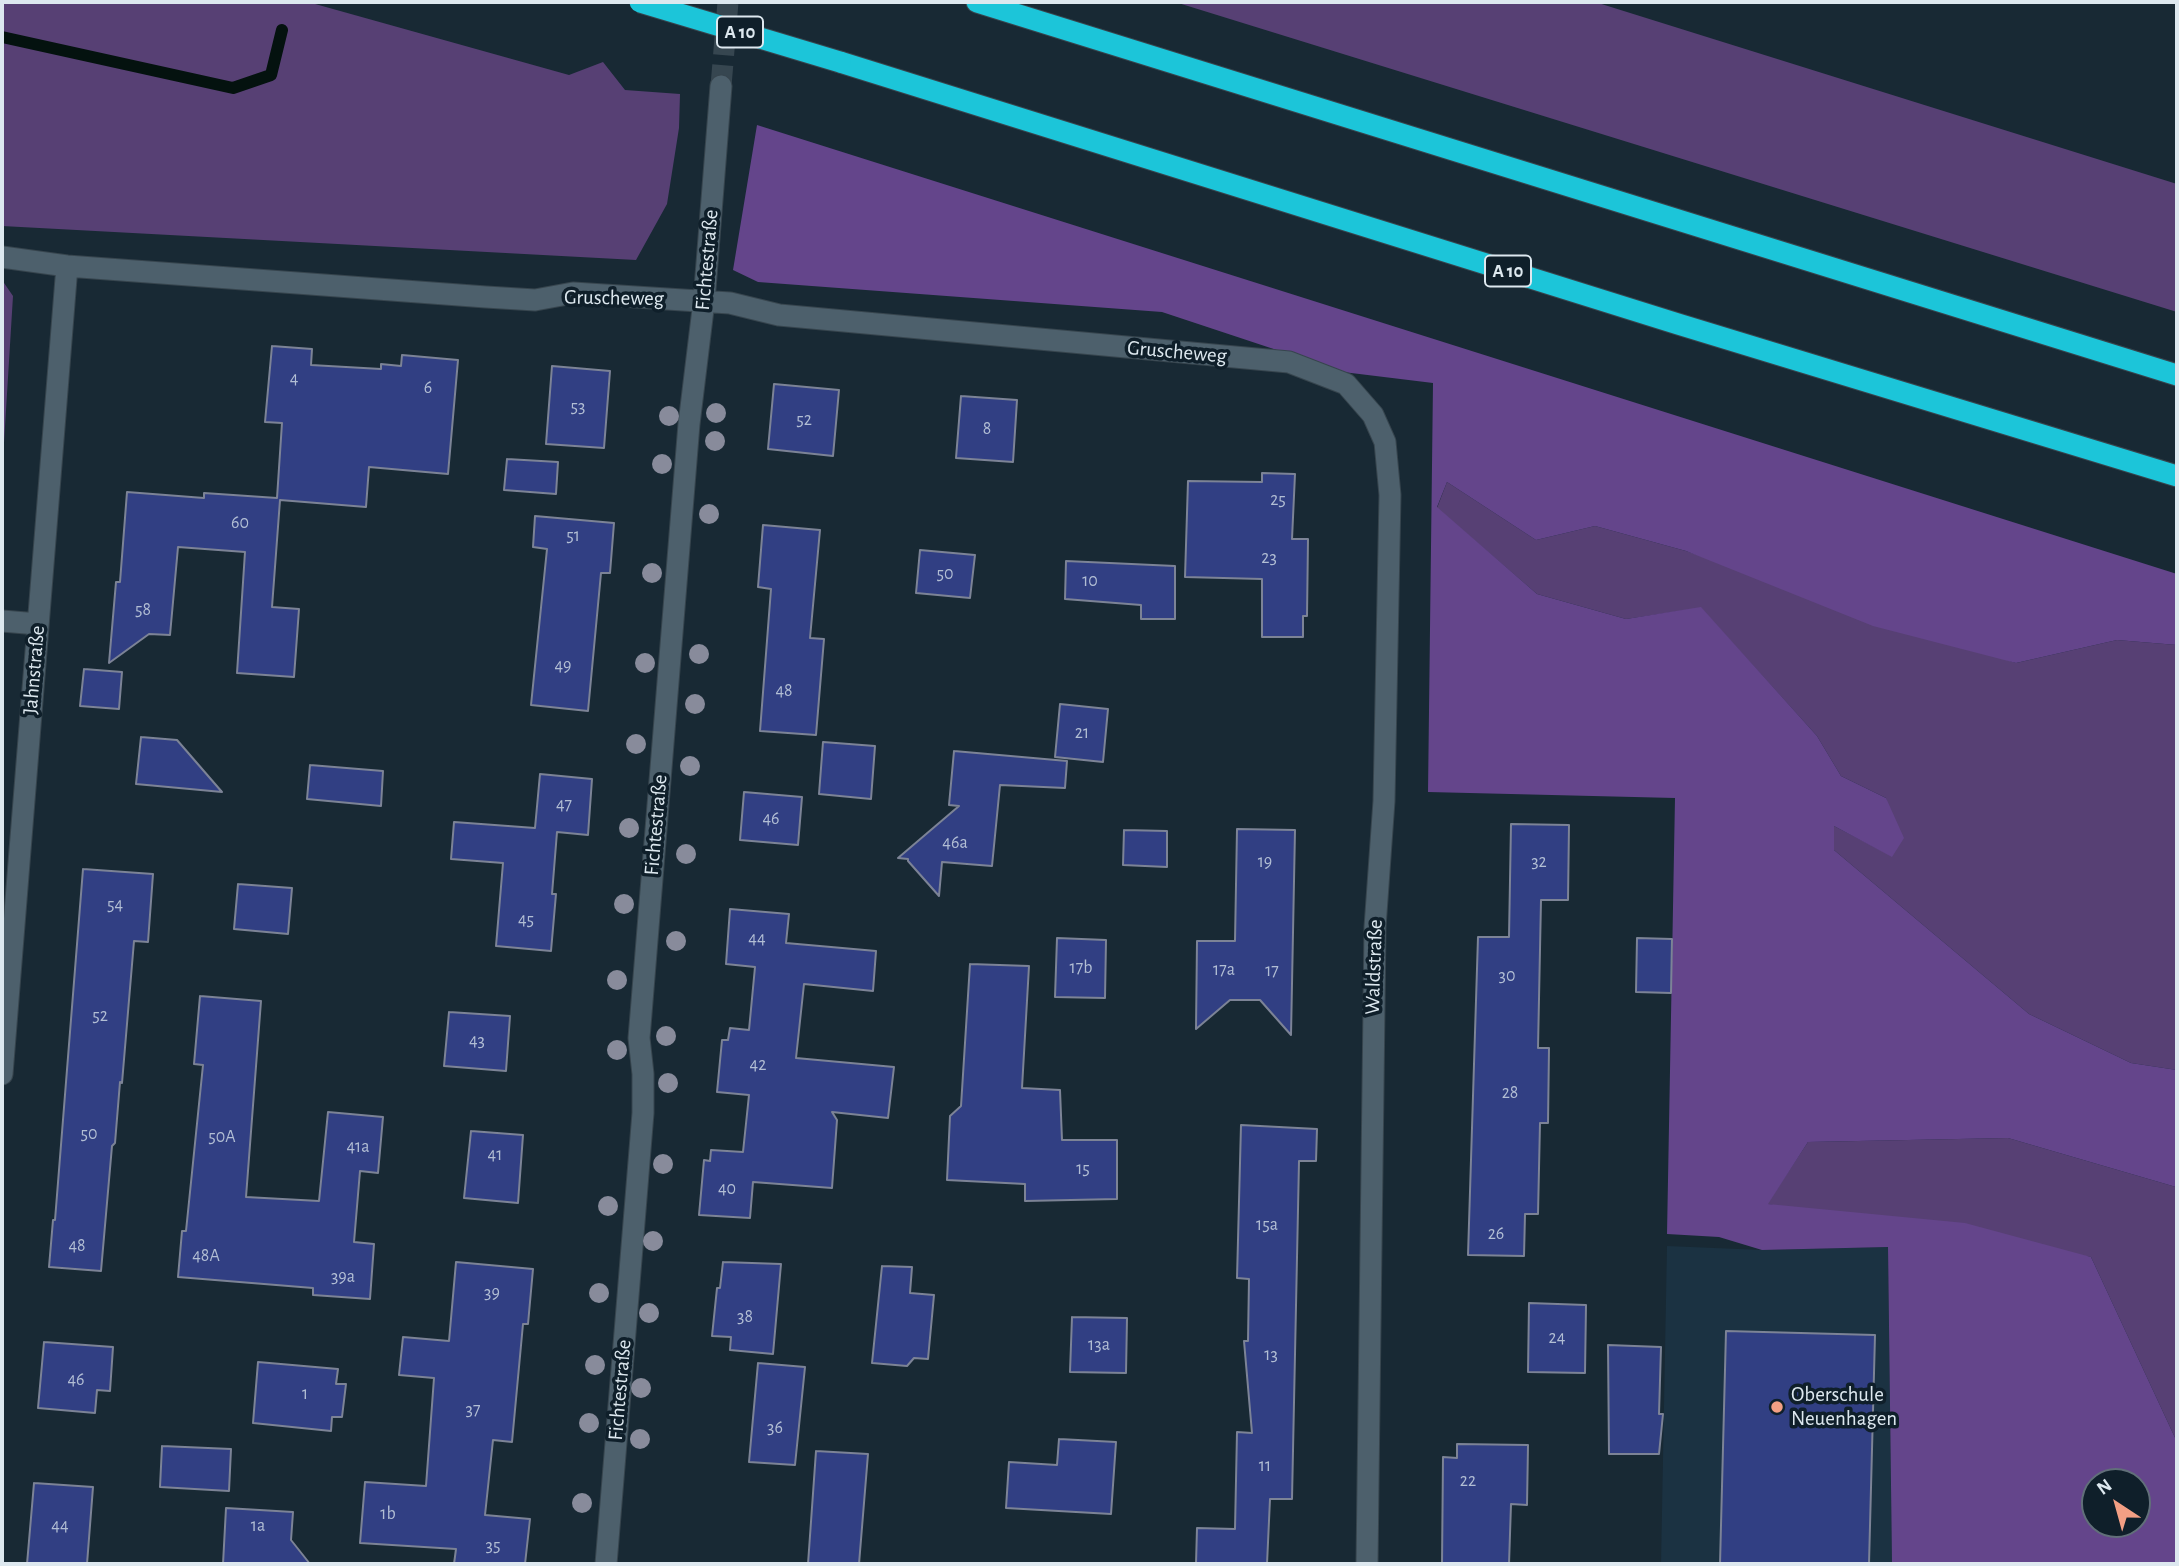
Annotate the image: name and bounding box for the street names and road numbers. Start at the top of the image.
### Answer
road number: A 10 [717,16,763,48]
street label: Fichtestraße [690,208,724,312]
road number: A 10 [1485,256,1531,286]
street label: Gruscheweg [564,285,664,311]
street label: Gruscheweg [1126,335,1228,369]
street label: Jahnstraße [18,624,50,716]
street label: Fichtestraße [639,773,673,877]
street label: Waldstraße [1360,919,1388,1015]
street label: Fichtestraße [603,1338,637,1442]

